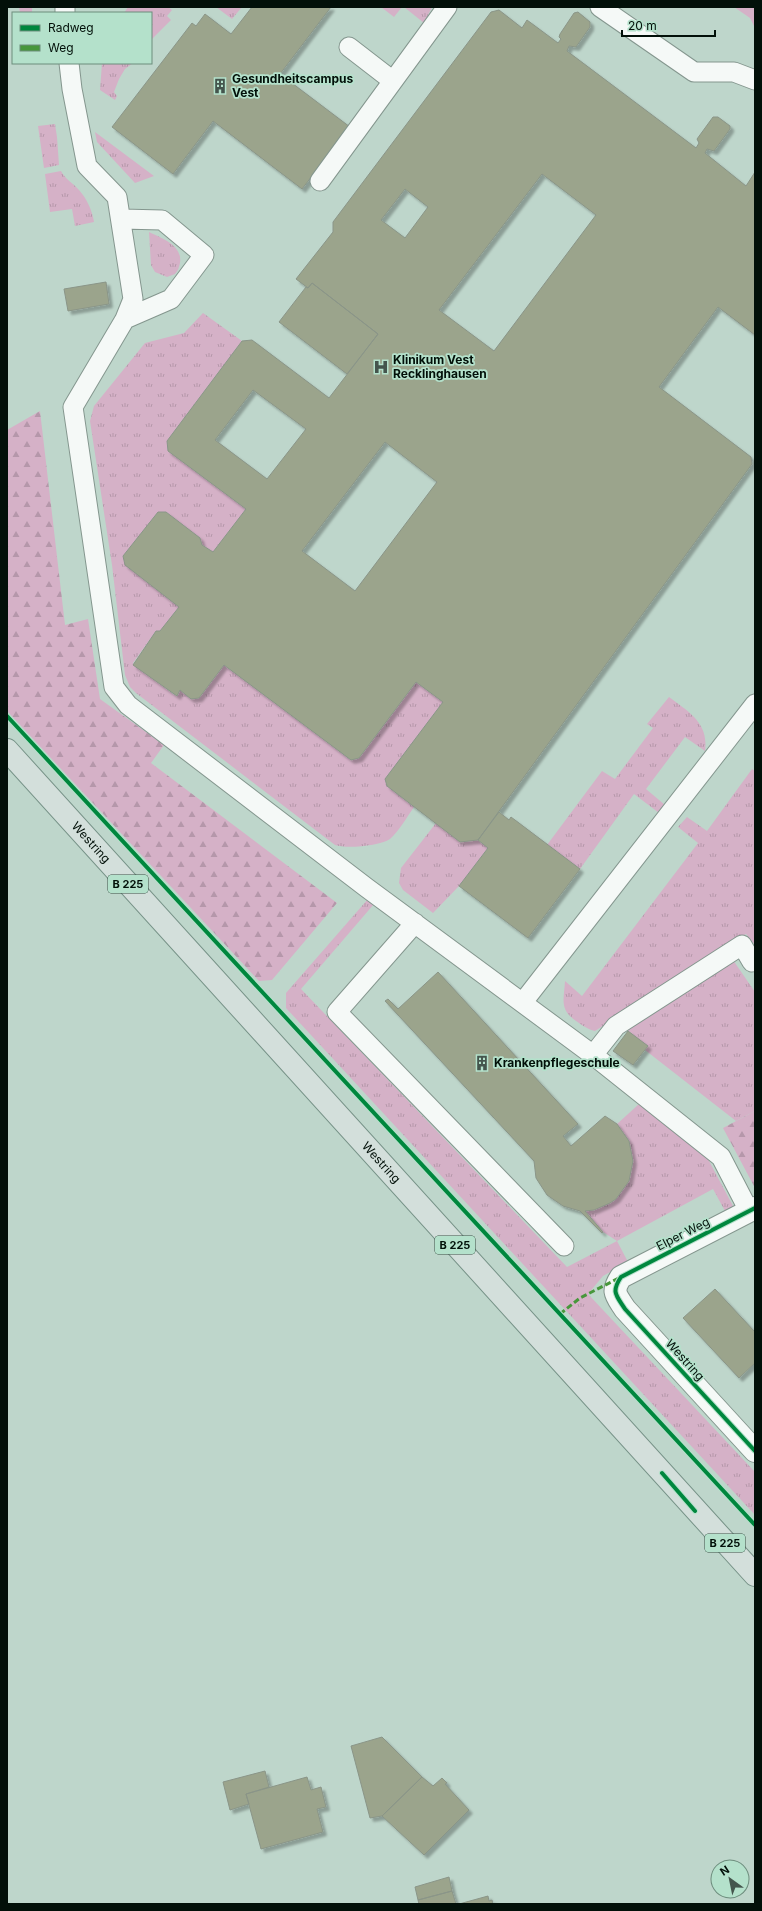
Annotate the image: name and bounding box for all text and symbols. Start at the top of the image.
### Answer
legend [12,12,152,64]
scale bar [622,12,715,38]
text: 20 m [628,18,657,33]
text: Radweg [48,20,94,35]
text: Weg [48,40,74,55]
place label: Gesundheitscampus Vest [232,71,353,100]
building icon: Gesundheitscampus Vest [211,77,229,95]
place label: Klinikum Vest Recklinghausen [393,352,487,381]
hospital icon: Klinikum Vest Recklinghausen [372,358,390,376]
street label: Westring [69,818,114,866]
road number: B 225 [108,875,148,893]
building icon: Krankenpflegeschule [473,1054,491,1072]
place label: Krankenpflegeschule [494,1055,620,1070]
street label: Westring [359,1139,404,1186]
street label: Elper Weg [654,1214,712,1253]
road number: B 225 [435,1236,475,1254]
street label: Westring [663,1336,708,1383]
road number: B 225 [705,1534,745,1552]
north arrow [710,1859,750,1899]
text: N [717,1862,732,1879]

